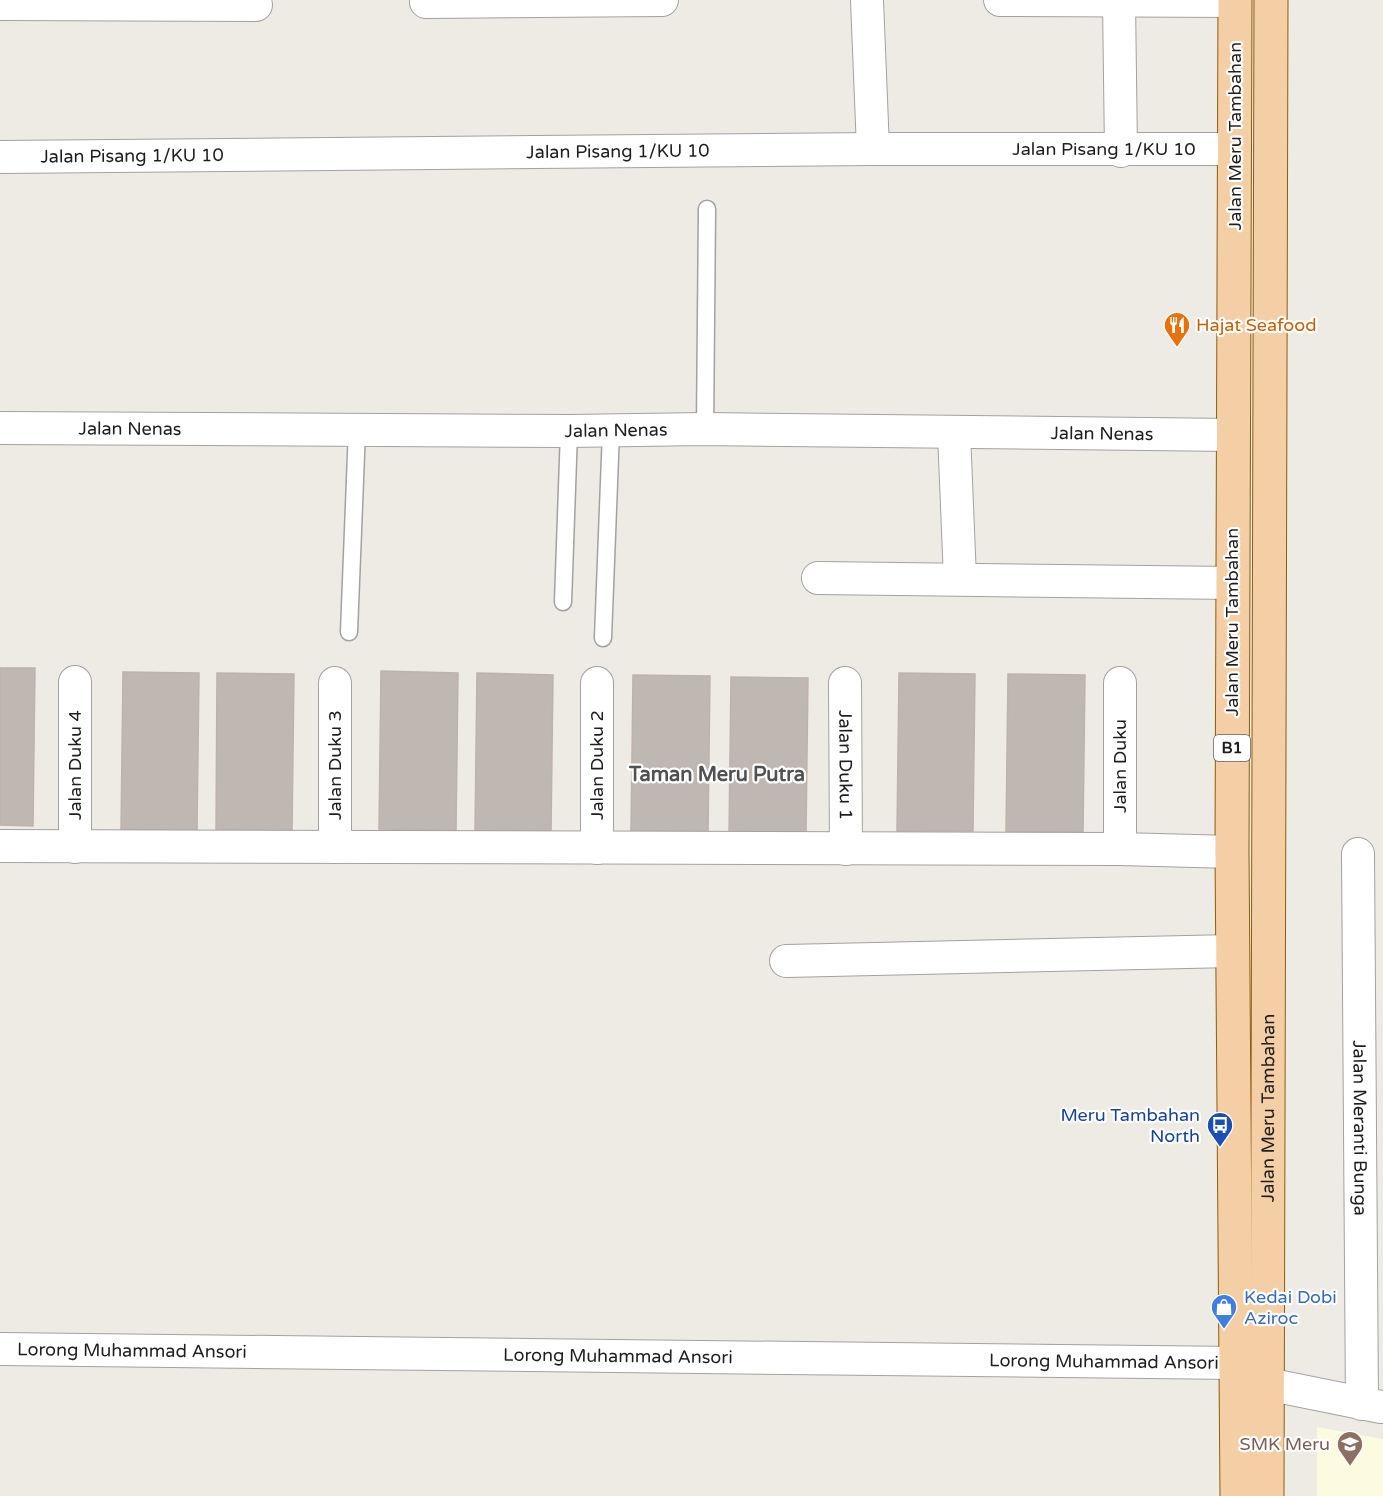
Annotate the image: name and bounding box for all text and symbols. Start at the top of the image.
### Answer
street label: Jalan Meru Tambahan [1224,42,1246,230]
street label: Jalan Pisang 1/KU 10 [1012,138,1196,160]
street label: Jalan Pisang 1/KU 10 [526,139,710,163]
street label: Jalan Pisang 1/KU 10 [40,144,224,168]
restaurant icon: Hajat Seafood [1162,310,1192,348]
place label: Hajat Seafood [1196,314,1317,336]
street label: Jalan Nenas [78,417,182,440]
street label: Jalan Nenas [564,419,668,442]
street label: Jalan Nenas [1050,422,1154,445]
street label: Jalan Meru Tambahan [1221,528,1243,716]
street label: Jalan Duku 4 [64,710,86,820]
street label: Jalan Duku 3 [324,710,346,820]
street label: Jalan Duku 2 [586,710,608,820]
street label: Jalan Duku 1 [834,710,857,820]
street label: Jalan Duku [1109,719,1131,813]
road number: B1 [1214,735,1250,761]
district label: Taman Meru Putra [628,763,805,787]
street label: Jalan Meru Tambahan [1257,1014,1279,1202]
street label: Jalan Meranti Bunga [1348,1040,1372,1216]
place label: Meru Tambahan North [1060,1104,1200,1147]
bus stop icon: Meru Tambahan North [1205,1110,1235,1148]
place label: Kedai Dobi Aziroc [1244,1286,1337,1329]
shop icon: Kedai Dobi Aziroc [1209,1292,1239,1330]
street label: Lorong Muhammad Ansori [17,1338,247,1363]
street label: Lorong Muhammad Ansori [503,1344,733,1368]
street label: Lorong Muhammad Ansori [989,1349,1219,1374]
school or university icon: SMK Meru [1335,1429,1365,1467]
place label: SMK Meru [1240,1433,1330,1455]

